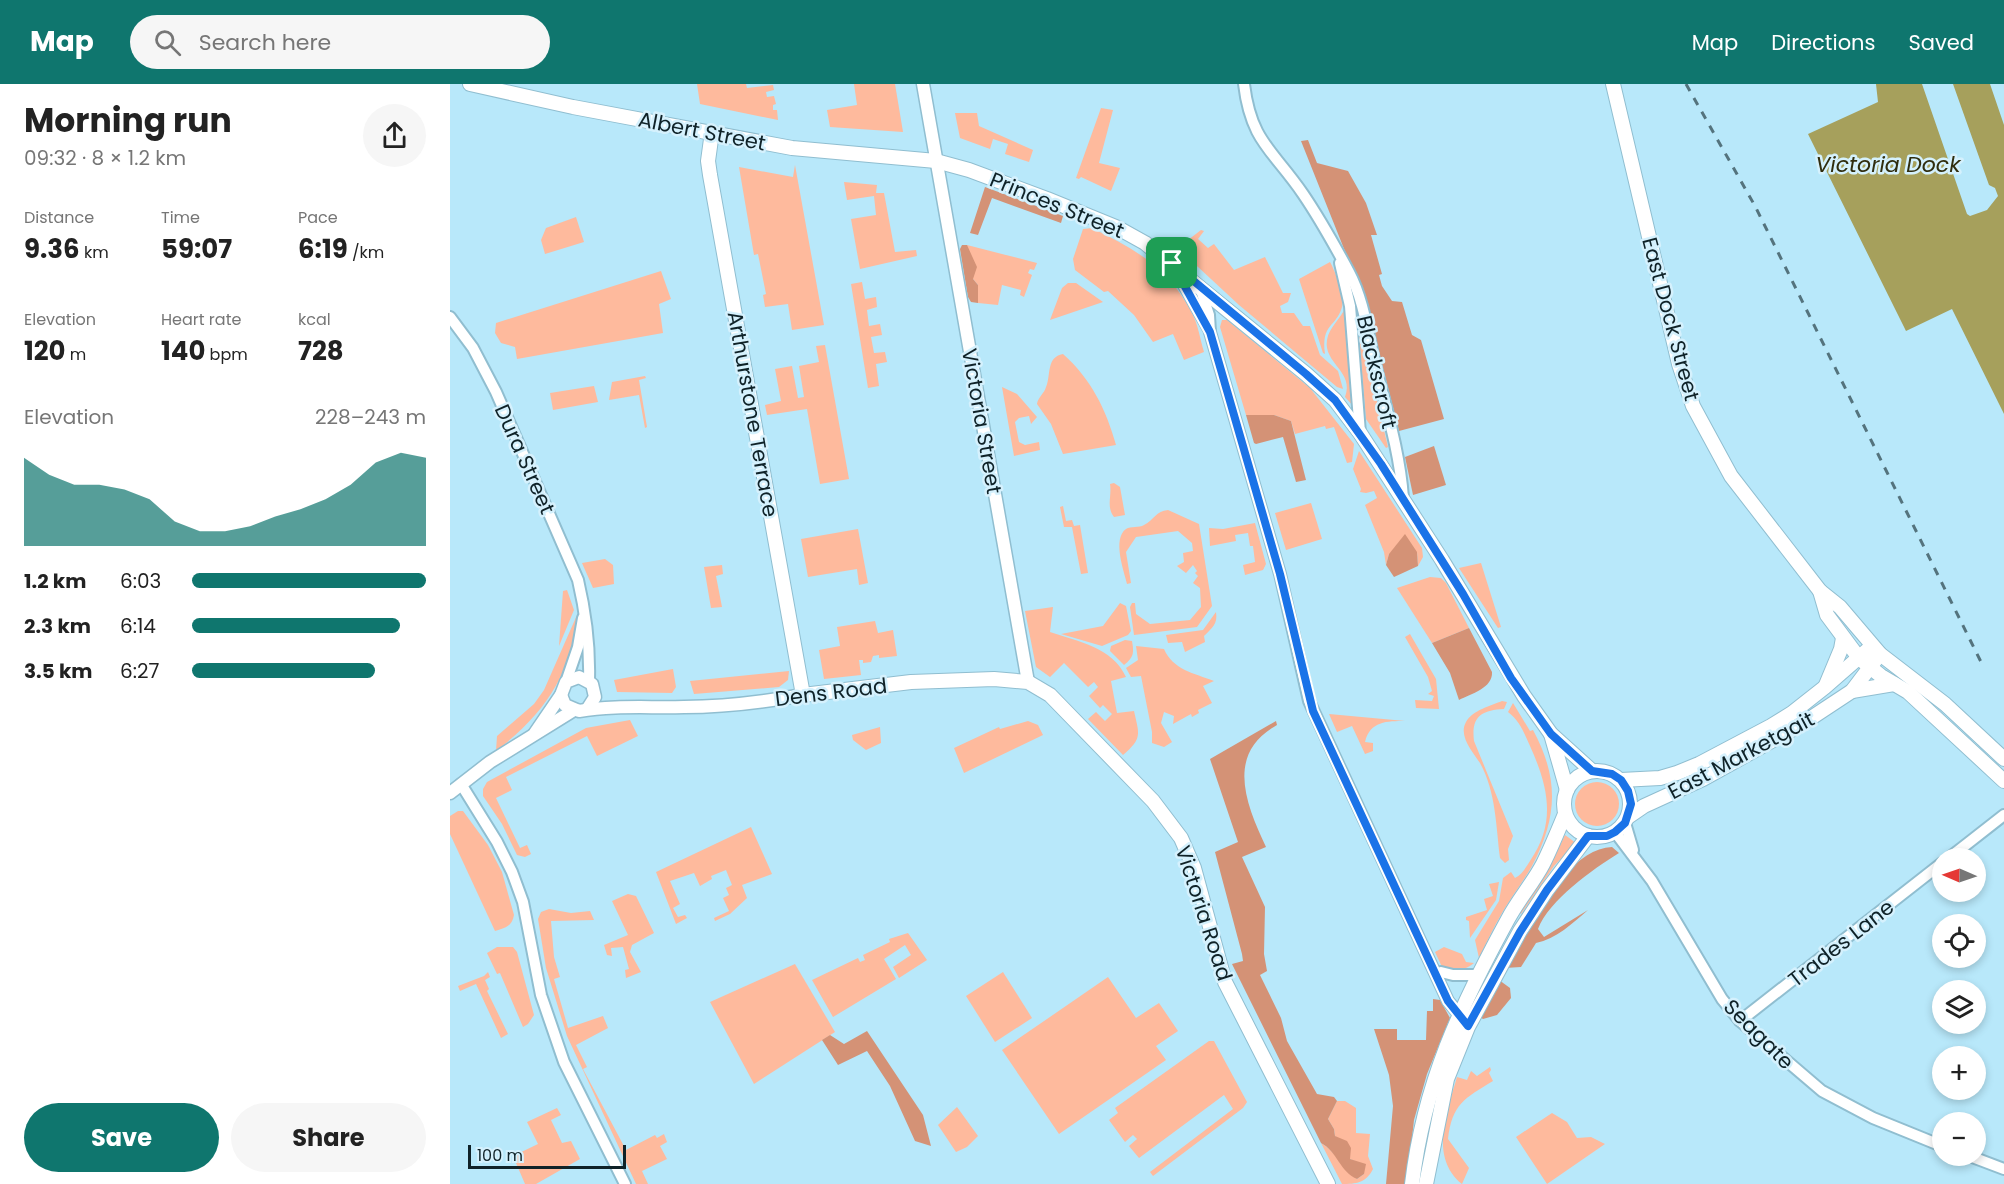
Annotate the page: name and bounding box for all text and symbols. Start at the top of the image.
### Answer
search box [130,15,550,69]
text: Map [30,22,94,61]
icon: search [151,26,184,59]
text: Search here [199,27,331,58]
text: Map [1692,28,1738,57]
text: Directions [1771,28,1875,57]
text: Saved [1908,28,1974,57]
text: Morning run [24,97,232,144]
button: share [363,104,426,167]
street label: Albert Street [636,104,768,158]
text: 09:32 · 8 × 1.2 km [24,144,186,172]
water label: Victoria Dock [1815,149,1962,180]
street label: Princes Street [986,165,1128,245]
text: Distance [24,206,94,229]
text: Time [161,206,200,229]
text: Pace [298,206,338,229]
text: 9.36 [24,231,80,267]
text: 59:07 [161,231,232,267]
text: 6:19 [298,231,348,267]
street label: East Dock Street [1635,234,1707,404]
pin [1146,237,1197,288]
text: km [80,241,109,264]
text: /km [348,241,384,264]
icon: arrive [1155,246,1188,279]
text: Elevation [24,308,96,331]
text: Heart rate [161,308,241,331]
text: kcal [298,308,331,331]
street label: Arthurstone Terrace [721,309,785,519]
street label: Blackscroft [1350,313,1404,431]
text: 120 [24,333,66,369]
text: 140 [161,333,205,369]
text: 728 [298,333,344,369]
text: m [66,343,86,366]
text: bpm [205,343,248,366]
street label: Victoria Street [955,346,1009,496]
street label: Dura Street [488,399,562,519]
text: Elevation [24,403,114,431]
text: 228–243 m [315,403,426,431]
text: 1.2 km [24,567,86,595]
text: 6:03 [120,567,161,595]
text: 2.3 km [24,612,91,640]
text: 6:14 [120,612,156,640]
text: 3.5 km [24,657,93,685]
text: 6:27 [120,657,159,685]
street label: Dens Road [773,671,889,713]
street label: East Marketgait [1663,704,1819,806]
street label: Victoria Road [1168,842,1240,984]
north arrow [1932,848,1986,902]
map controls [1932,848,1986,1166]
street label: Trades Lane [1782,893,1900,993]
button: locate [1932,914,1986,968]
button: layers [1932,980,1986,1034]
street label: Seagate [1717,992,1801,1076]
button: + [1932,1046,1986,1100]
button: Save [24,1103,219,1172]
button: Share [231,1103,426,1172]
button: − [1932,1112,1986,1166]
scale bar [468,1142,626,1170]
text: 100 m [477,1144,523,1167]

